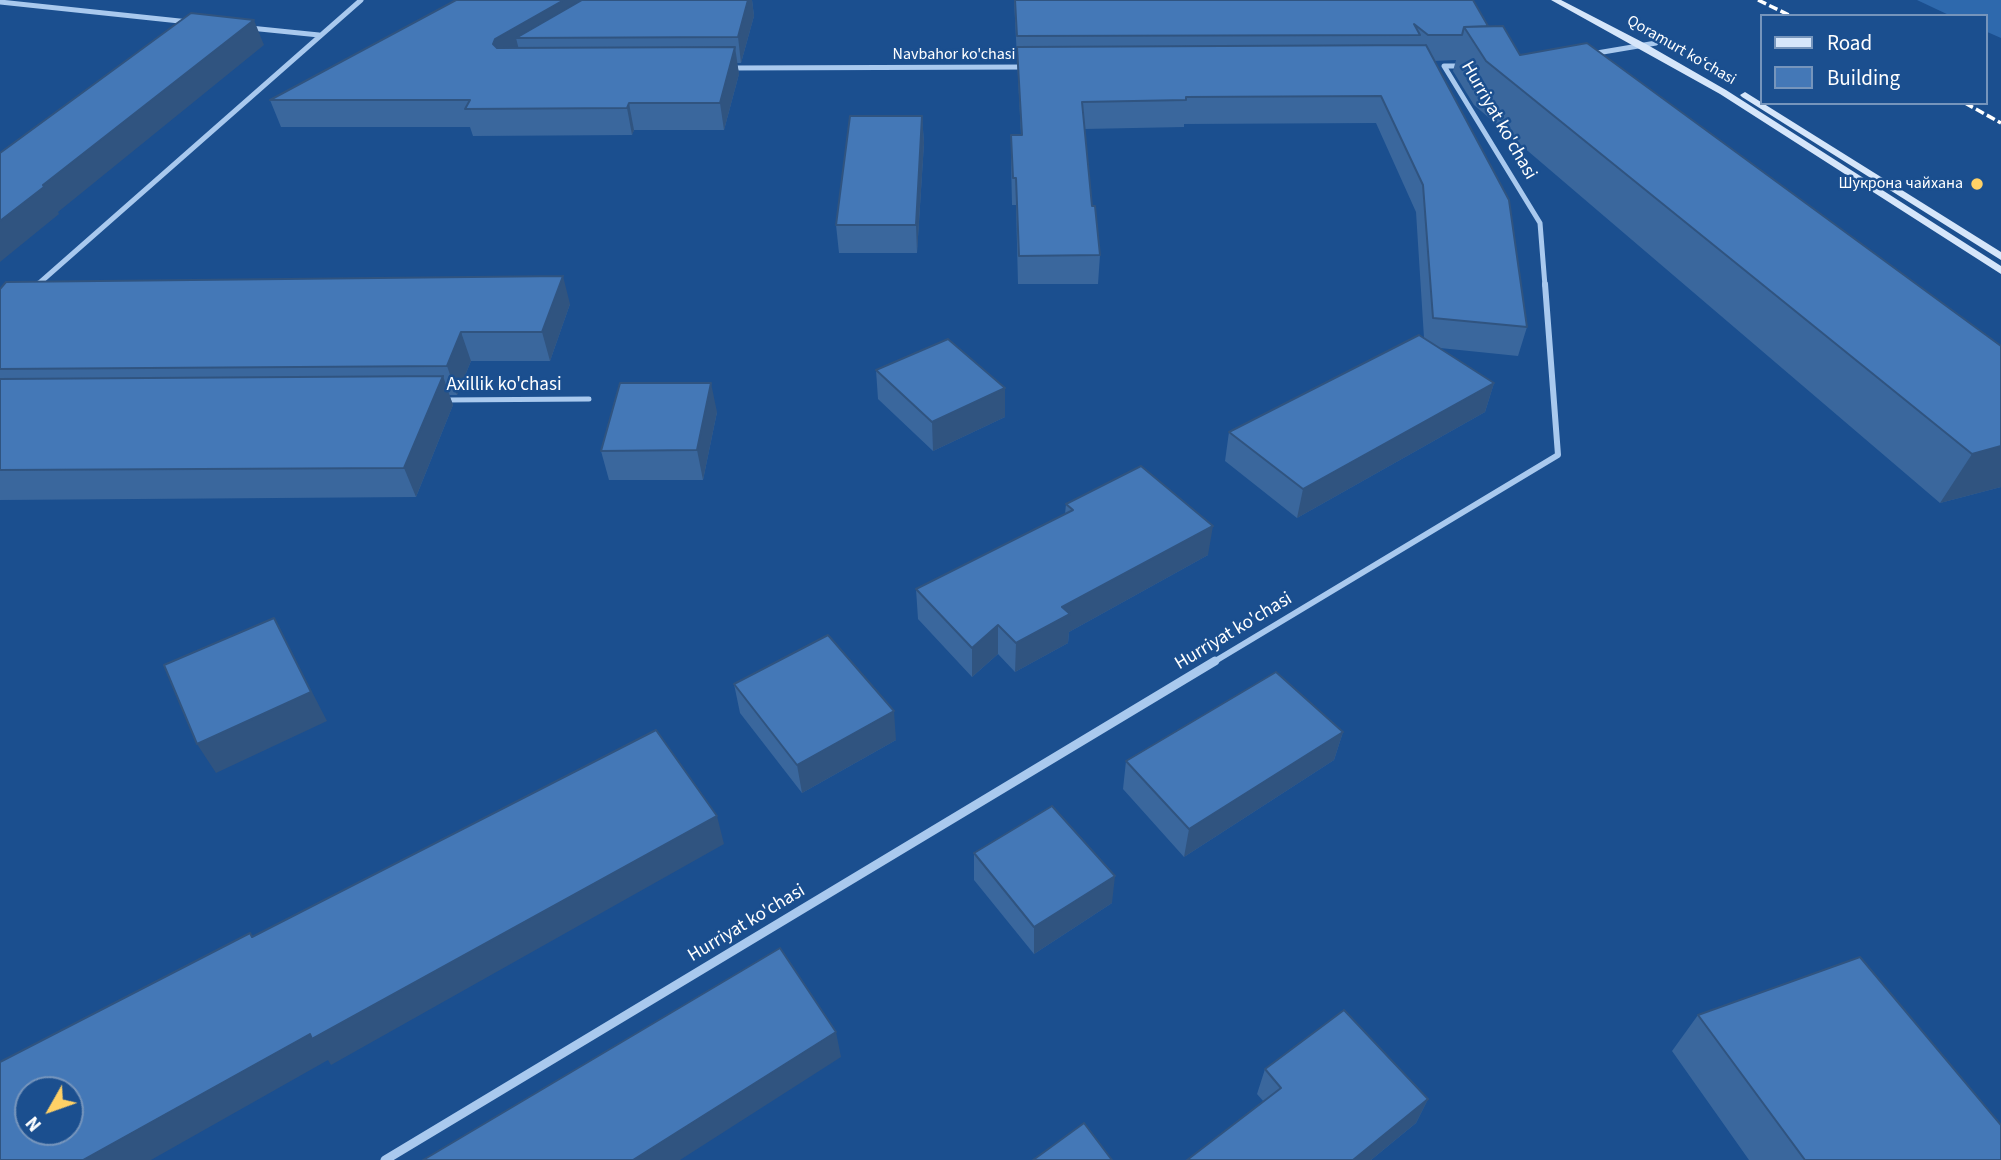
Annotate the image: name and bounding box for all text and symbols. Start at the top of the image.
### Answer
street label: Qoramurt koʻchasi [1623,12,1739,90]
legend [1759,14,1987,105]
text: Road [1827,28,1872,58]
street label: Navbahor ko'chasi [893,45,1015,65]
street label: Hurriyat ko'chasi [1455,58,1541,184]
text: Building [1827,63,1900,93]
place label: Шукрона чайхана [1838,174,1963,194]
marker: Шукрона чайхана [1969,176,1985,192]
street label: Axillik ko'chasi [446,375,562,397]
street label: Hurriyat ko'chasi [1171,588,1297,676]
street label: Hurriyat ko'chasi [684,880,810,968]
north arrow [14,1076,84,1146]
text: N [20,1110,48,1137]

